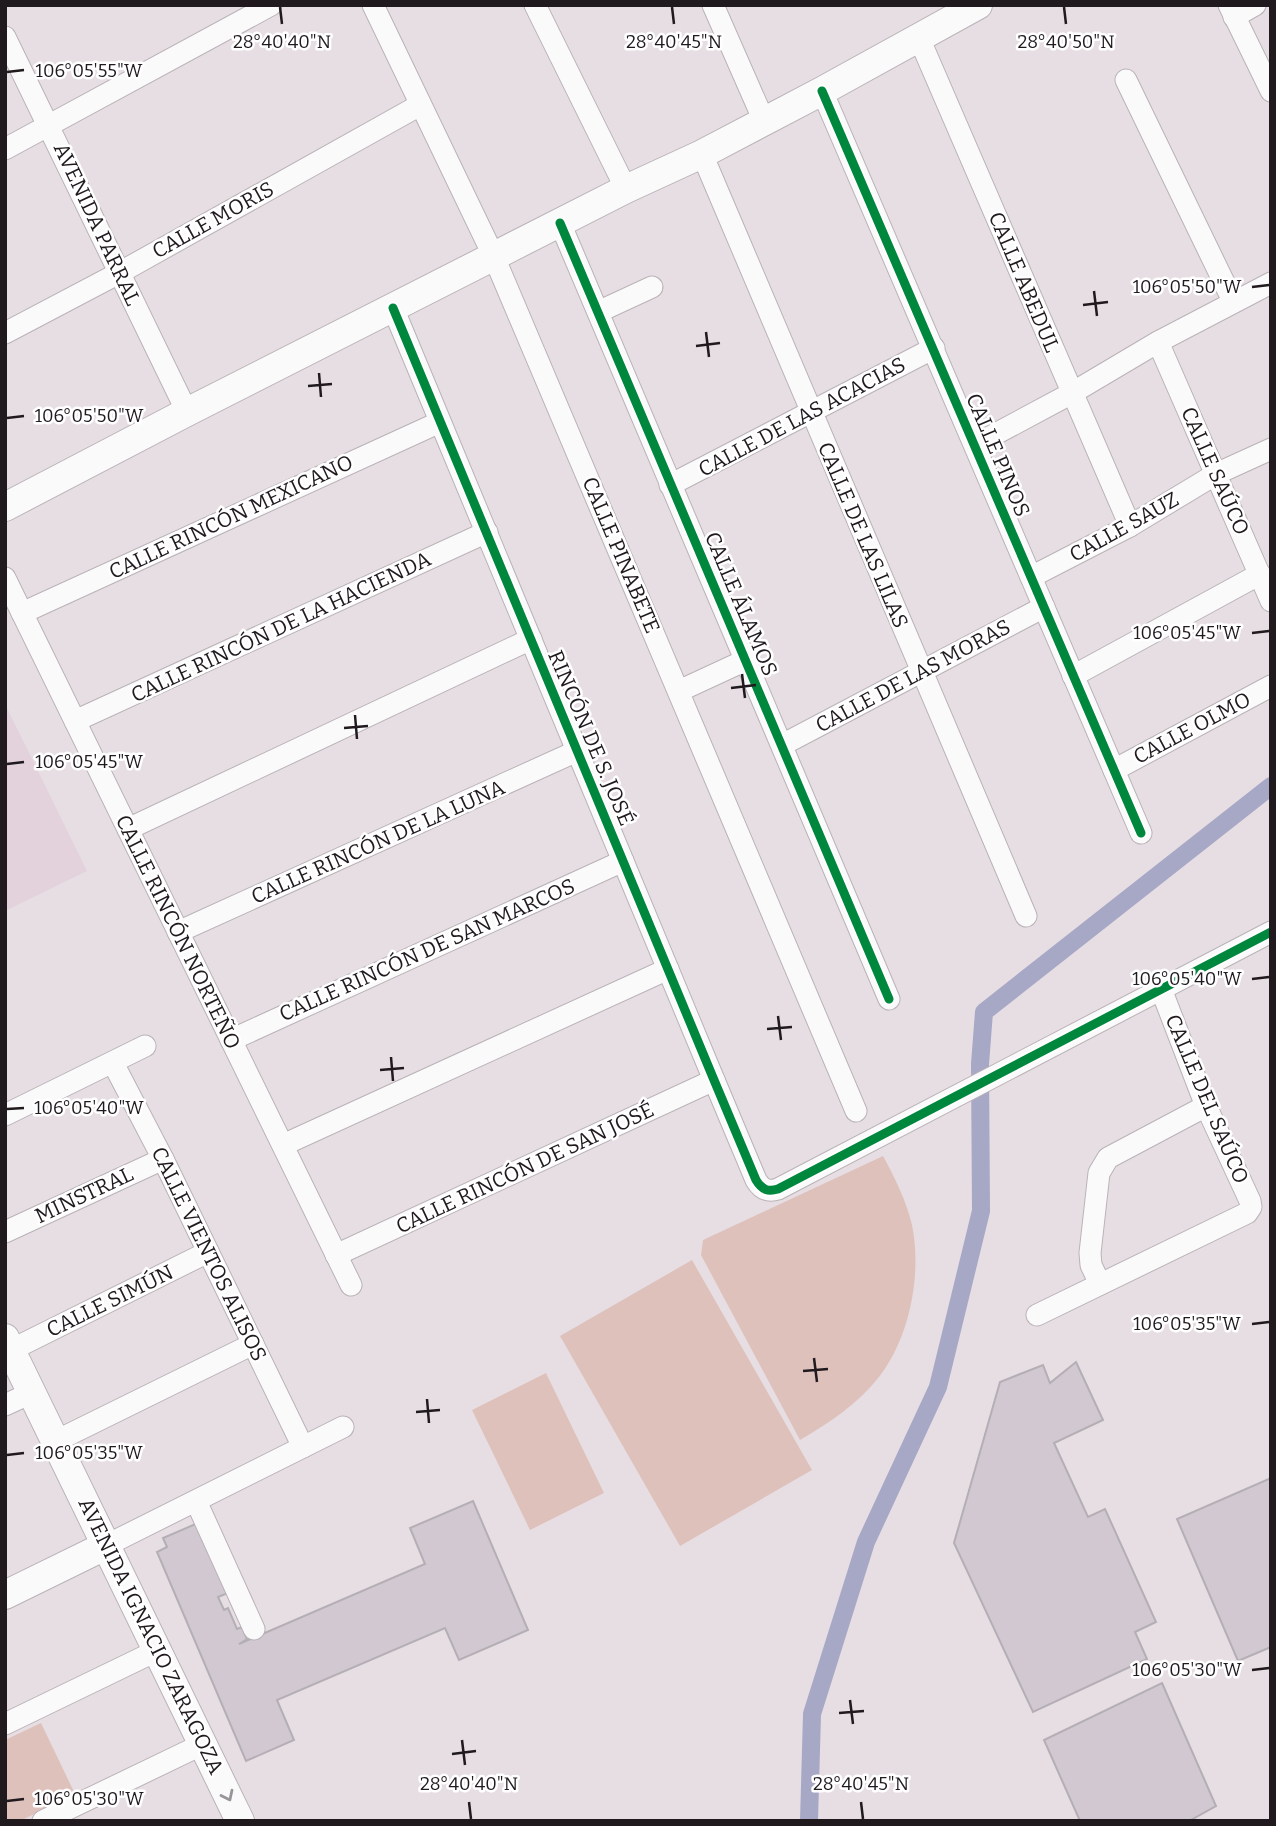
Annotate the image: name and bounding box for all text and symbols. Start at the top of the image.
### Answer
text: 28°40'40"N [233,31,331,53]
text: 28°40'45"N [626,31,722,53]
text: 28°40'50"N [1017,31,1115,53]
text: 106°05'55"W [36,60,143,82]
street label: AVENIDA PARRAL [48,139,146,310]
street label: CALLE MORIS [148,176,278,264]
street label: CALLE ABEDUL [983,208,1065,356]
text: 106°05'50"W [1133,276,1242,298]
street label: CALLE DE LAS ACACIAS [694,351,910,483]
street label: CALLE PINOS [960,389,1036,521]
street label: CALLE SAÚCO [1175,403,1255,539]
text: 106°05'50"W [35,405,144,427]
street label: CALLE DE LAS LILAS [812,438,914,632]
street label: CALLE RINCÓN MEXICANO [105,449,357,585]
street label: CALLE PINABETE [576,473,666,637]
street label: CALLE SAUZ [1065,486,1183,568]
street label: CALLE ÁLAMOS [699,528,783,680]
street label: CALLE RINCÓN DE LA HACIENDA [127,546,435,708]
street label: CALLE DE LAS MORAS [811,614,1015,738]
text: 106°05'45"W [1133,622,1241,644]
street label: RINCÓN DE S. JOSÉ [542,646,640,830]
street label: CALLE OLMO [1129,686,1255,770]
text: 106°05'45"W [35,751,143,773]
street label: CALLE RINCÓN DE LA LUNA [247,774,509,910]
street label: CALLE RINCÓN NORTEÑO [110,811,246,1053]
street label: CALLE RINCÓN DE SAN MARCOS [275,873,579,1027]
text: 106°05'40"W [1132,968,1242,990]
street label: CALLE DEL SAÚCO [1160,1010,1254,1188]
text: 106°05'40"W [34,1097,144,1119]
street label: CALLE RINCÓN DE SAN JOSÉ [392,1097,658,1239]
street label: CALLE VIENTOS ALISOS [146,1142,272,1366]
street label: MINSTRAL [31,1161,138,1229]
street label: CALLE SIMÚN [42,1259,178,1343]
text: 106°05'35"W [1133,1313,1241,1335]
text: 106°05'35"W [35,1442,143,1464]
street label: AVENIDA IGNACIO ZARAGOZA [73,1494,229,1778]
text: 106°05'30"W [1132,1659,1242,1681]
text: 28°40'40"N [420,1773,518,1795]
text: 28°40'45"N [813,1773,909,1795]
text: 106°05'30"W [34,1788,144,1810]
one-way arrow [220,1789,234,1801]

